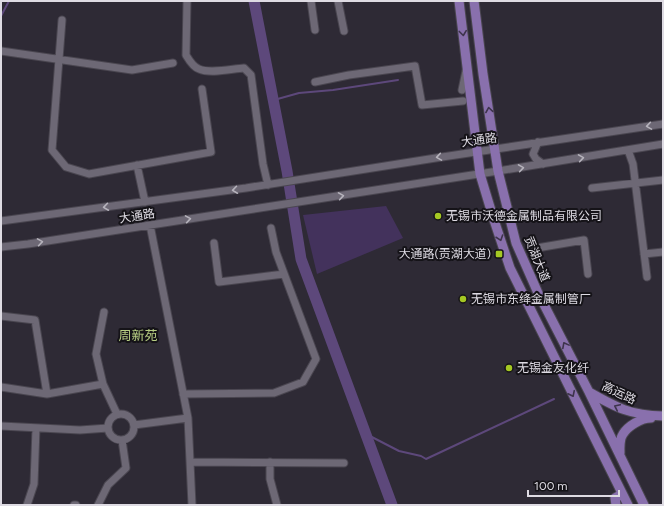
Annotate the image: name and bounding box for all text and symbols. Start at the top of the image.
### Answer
one-way arrow [458,30,467,36]
one-way arrow [485,107,494,113]
one-way arrow [646,121,652,130]
street label: 大通路 [460,131,498,149]
one-way arrow [436,152,442,161]
one-way arrow [578,154,585,162]
one-way arrow [517,164,524,172]
one-way arrow [232,185,238,194]
one-way arrow [338,192,344,201]
one-way arrow [103,202,109,211]
street label: 大通路 [118,206,156,226]
place label: 无锡市沃德金属制品有限公司 [446,209,602,223]
marker: 无锡市沃德金属制品有限公司 [433,211,443,221]
one-way arrow [185,215,191,224]
one-way arrow [495,234,504,241]
street label: 贡湖大道 [522,234,552,284]
one-way arrow [37,238,43,247]
place label: 大通路(贡湖大道) [399,247,491,261]
marker: 大通路(贡湖大道) [494,249,504,259]
place label: 无锡市东绛金属制管厂 [471,292,591,306]
marker: 无锡市东绛金属制管厂 [458,294,468,304]
district label: 周新苑 [118,328,158,343]
one-way arrow [562,341,569,349]
place label: 无锡金友化纤 [517,361,589,375]
marker: 无锡金友化纤 [504,363,514,373]
street label: 高运路 [600,379,638,407]
one-way arrow [568,390,575,397]
one-way arrow [614,404,621,412]
scale bar [528,472,619,498]
text: 100 m [534,479,568,493]

